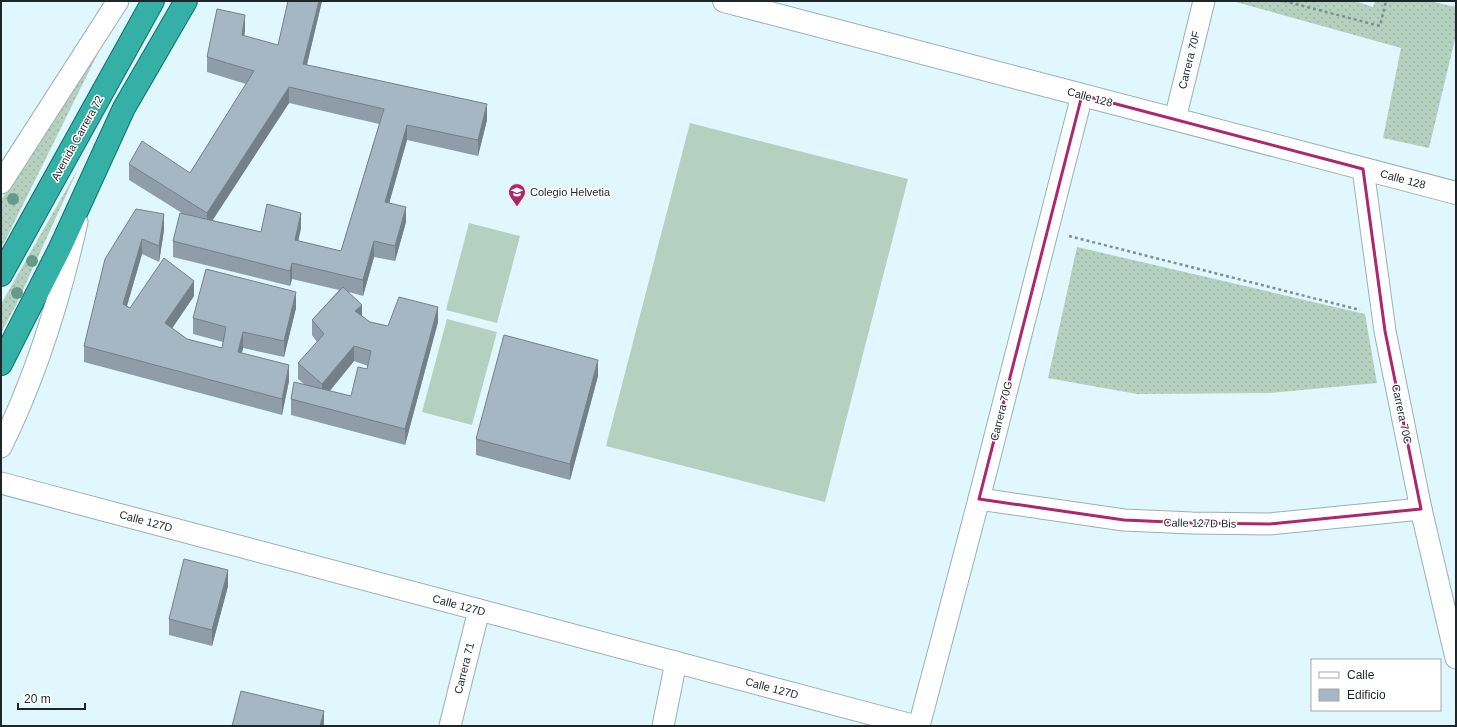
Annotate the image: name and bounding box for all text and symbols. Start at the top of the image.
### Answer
street label: Carrera 70F [1176,30,1202,90]
street label: Calle 128 [1066,85,1114,109]
street label: Avenida Carrera 72 [49,93,105,183]
street label: Calle 128 [1379,167,1427,191]
school or university icon: Colegio Helvetia [507,182,527,207]
place label: Colegio Helvetia [530,186,611,198]
street label: Carrera 70G [988,380,1014,442]
street label: Carrera 70C [1390,383,1414,445]
street label: Calle 127D [118,508,174,534]
street label: Calle 127D Bis [1164,516,1237,530]
street label: Calle 127D [431,592,487,618]
street label: Carrera 71 [452,641,476,695]
legend [1311,659,1441,711]
text: Calle [1347,668,1375,682]
street label: Calle 127D [744,675,800,701]
scale bar [18,685,85,711]
text: Edificio [1347,688,1386,702]
text: 20 m [24,692,51,706]

